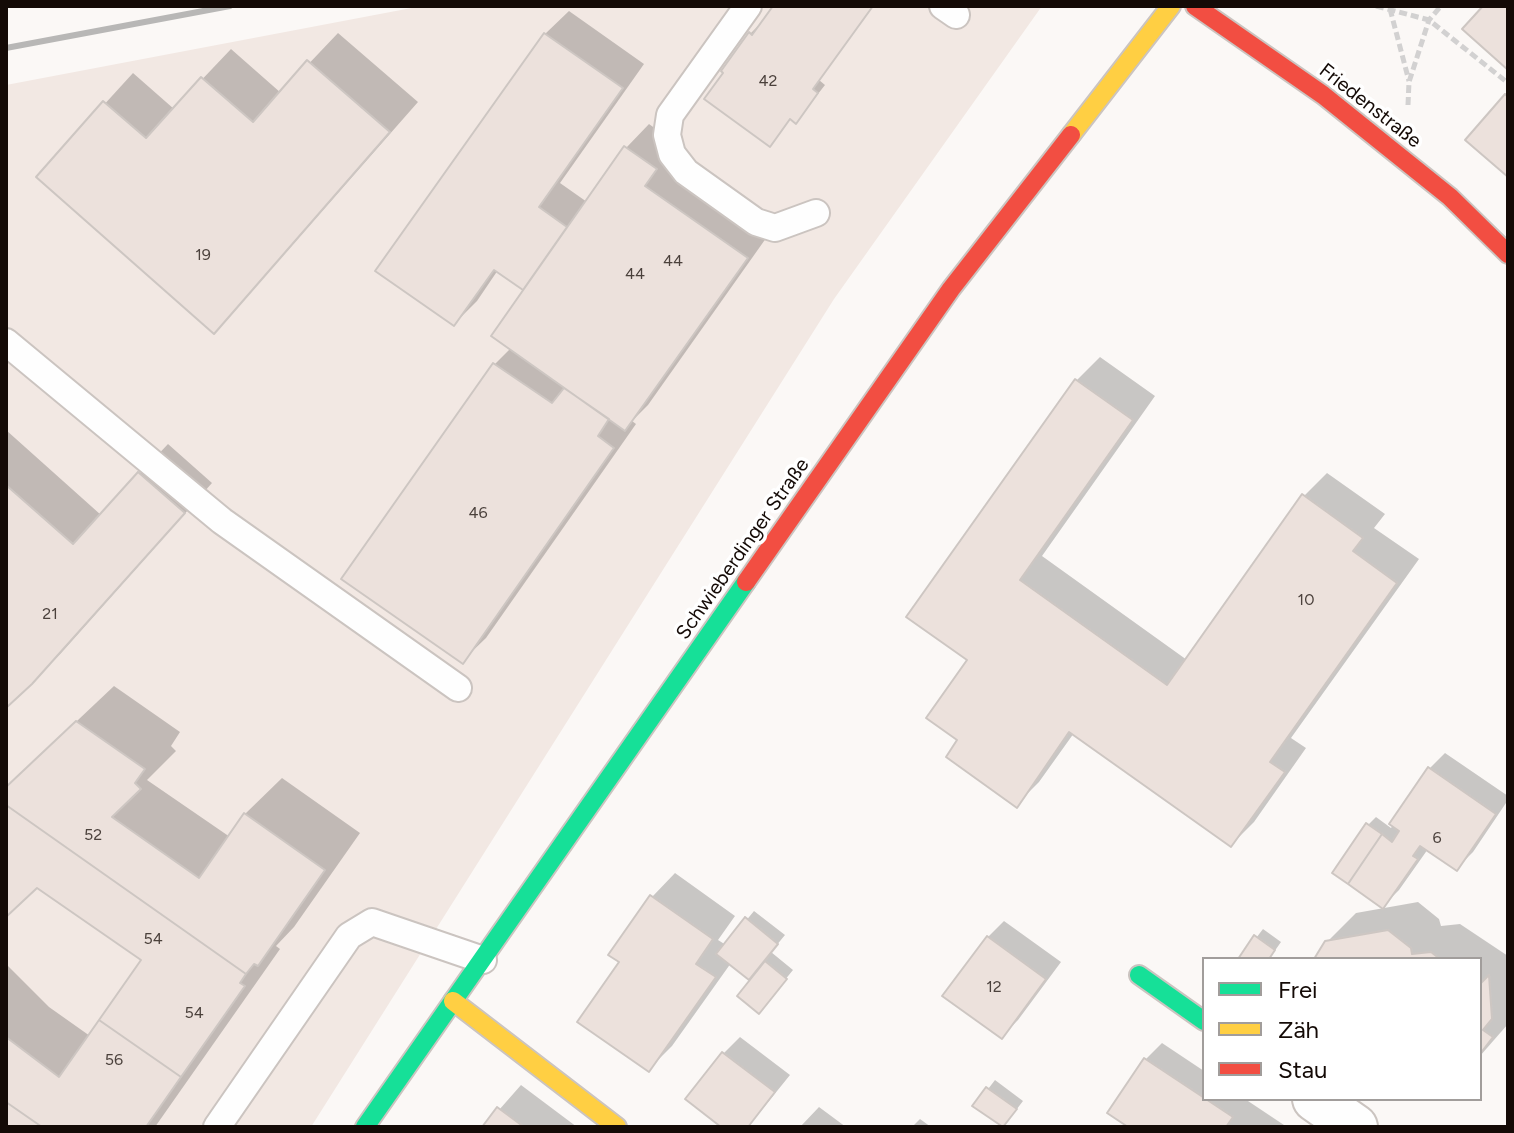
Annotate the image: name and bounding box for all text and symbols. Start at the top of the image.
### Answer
street label: Friedenstraße [1314,59,1426,153]
house number: 42 [759,71,777,91]
house number: 19 [195,245,211,265]
house number: 44 [663,251,683,271]
house number: 44 [625,264,645,284]
street label: Schwieberdinger Straße [671,454,815,644]
house number: 46 [469,503,487,523]
house number: 10 [1298,590,1314,610]
house number: 21 [42,604,58,624]
house number: 52 [84,825,102,845]
house number: 6 [1432,828,1442,848]
house number: 54 [143,929,163,949]
legend [1202,957,1482,1101]
text: Frei [1278,975,1318,1004]
house number: 12 [986,977,1002,997]
house number: 54 [184,1003,204,1023]
text: Zäh [1278,1015,1319,1044]
house number: 56 [105,1050,123,1070]
text: Stau [1278,1055,1327,1084]

